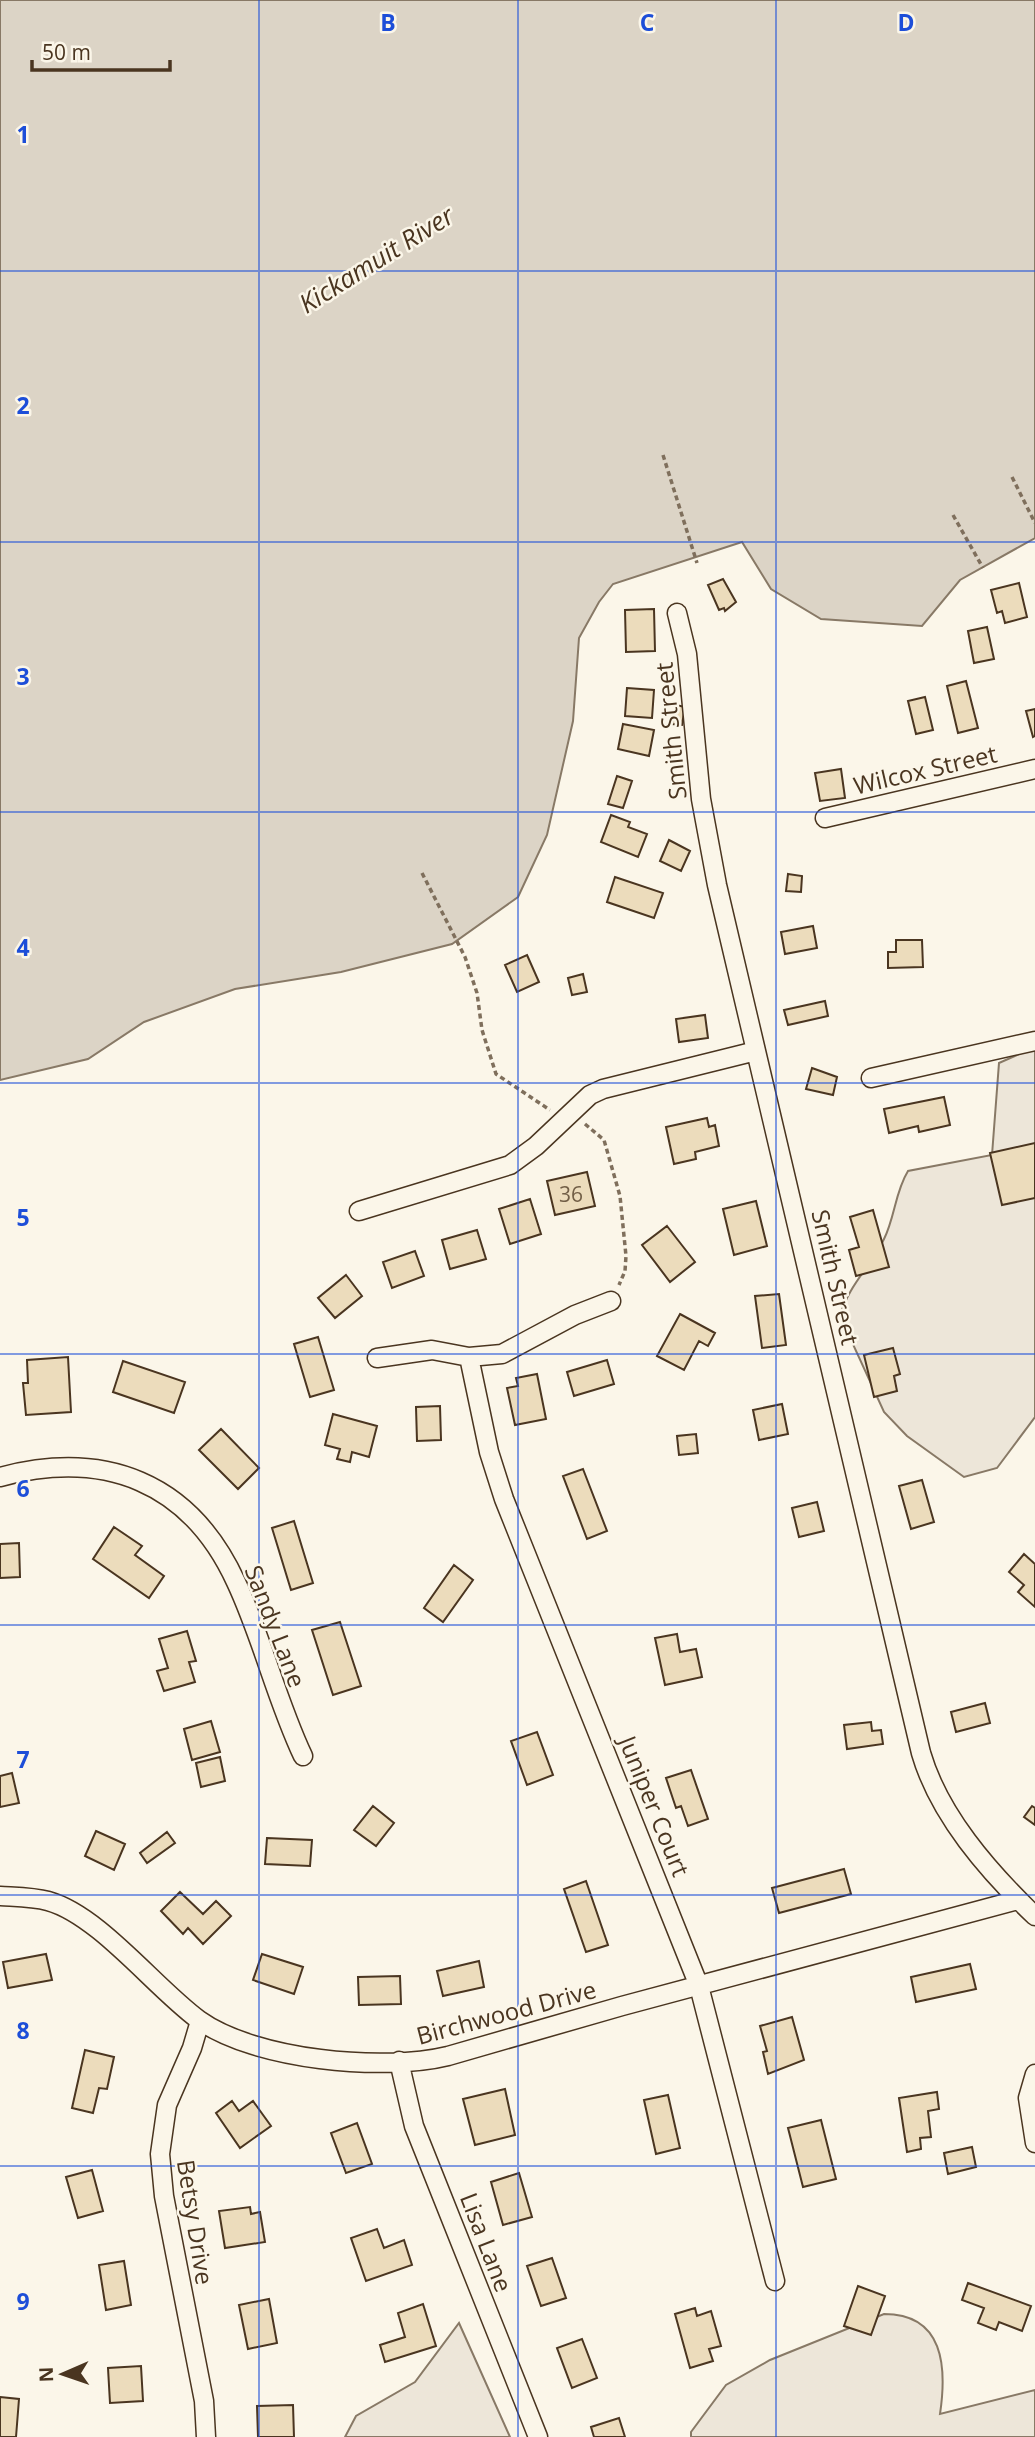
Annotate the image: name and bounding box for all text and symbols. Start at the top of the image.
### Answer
text: B [380,6,396,38]
text: C [640,6,654,38]
text: D [897,6,915,38]
scale bar [32,28,170,72]
text: 50 m [42,38,91,66]
text: 1 [16,118,30,150]
water label: Kickamuit River [292,196,462,321]
text: 2 [16,389,30,421]
text: 3 [16,660,30,692]
street label: Smith Street [646,661,694,801]
street label: Wilcox Street [850,736,1000,802]
text: 4 [16,931,30,963]
house number: 36 [559,1180,583,1208]
text: 5 [16,1201,30,1233]
street label: Smith Street [804,1206,868,1348]
text: 6 [16,1472,30,1504]
street label: Sandy Lane [238,1560,314,1692]
street label: Juniper Court [611,1729,698,1881]
text: 7 [16,1743,30,1775]
street label: Birchwood Drive [413,1972,599,2052]
text: 8 [16,2014,30,2046]
street label: Betsy Drive [170,2157,222,2287]
street label: Lisa Lane [453,2188,521,2296]
text: 9 [16,2285,30,2317]
north arrow [28,2339,98,2409]
text: N [33,2366,59,2383]

